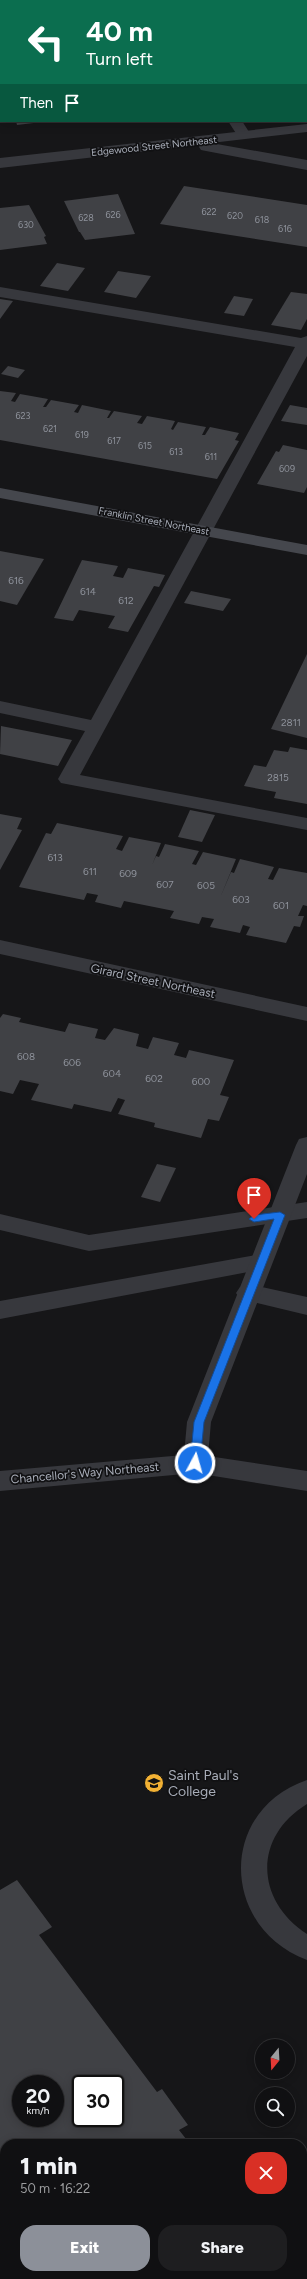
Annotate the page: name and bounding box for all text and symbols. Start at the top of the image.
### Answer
text: 40 m [86,14,153,48]
icon: left [20,16,72,68]
text: Turn left [86,48,153,70]
icon: arrive [61,92,83,114]
text: Then [20,94,53,112]
street label: Edgewood Street Northeast [90,133,218,159]
house number: 622 [201,206,217,217]
house number: 626 [105,209,121,220]
house number: 620 [227,210,243,221]
house number: 628 [78,212,94,223]
house number: 618 [255,214,270,225]
house number: 630 [18,219,34,230]
house number: 616 [278,223,292,234]
house number: 623 [15,410,31,421]
house number: 621 [43,423,57,434]
house number: 619 [75,429,89,440]
house number: 617 [107,435,121,446]
house number: 615 [138,440,152,451]
house number: 613 [169,446,183,457]
house number: 611 [205,451,217,462]
house number: 609 [279,463,295,474]
street label: Franklin Street Northeast [98,504,211,538]
house number: 616 [8,574,24,587]
house number: 614 [80,585,96,598]
house number: 612 [118,594,134,607]
house number: 2811 [281,716,301,729]
house number: 2815 [267,771,289,784]
house number: 613 [47,851,63,864]
house number: 611 [83,865,97,878]
house number: 609 [119,867,137,880]
house number: 607 [156,878,174,891]
house number: 605 [197,879,215,892]
house number: 603 [232,893,250,906]
house number: 601 [273,899,289,912]
street label: Girard Street Northeast [89,961,217,1001]
house number: 608 [17,1050,35,1063]
house number: 606 [63,1056,81,1069]
house number: 604 [103,1067,121,1080]
house number: 602 [145,1072,163,1085]
house number: 600 [192,1075,210,1088]
pin [237,1178,271,1219]
icon: arrive [243,1184,265,1206]
position arrow [174,1442,216,1484]
street label: Chancellor's Way Northeast [10,1459,160,1486]
place label: Saint Paul's College [168,1767,239,1800]
school or university icon: Saint Paul's College [143,1772,165,1794]
north arrow [255,2039,295,2079]
map controls [255,2039,295,2127]
speed limit sign: 30 [72,2075,124,2127]
text: 20 [26,2084,50,2108]
button: search [255,2087,295,2127]
text: km/h [27,2104,49,2117]
text: 1 min [20,2151,77,2180]
button: close [245,2152,287,2194]
text: 50 m · 16:22 [20,2181,90,2196]
button: Exit [20,2225,150,2271]
button: Share [158,2225,287,2271]

